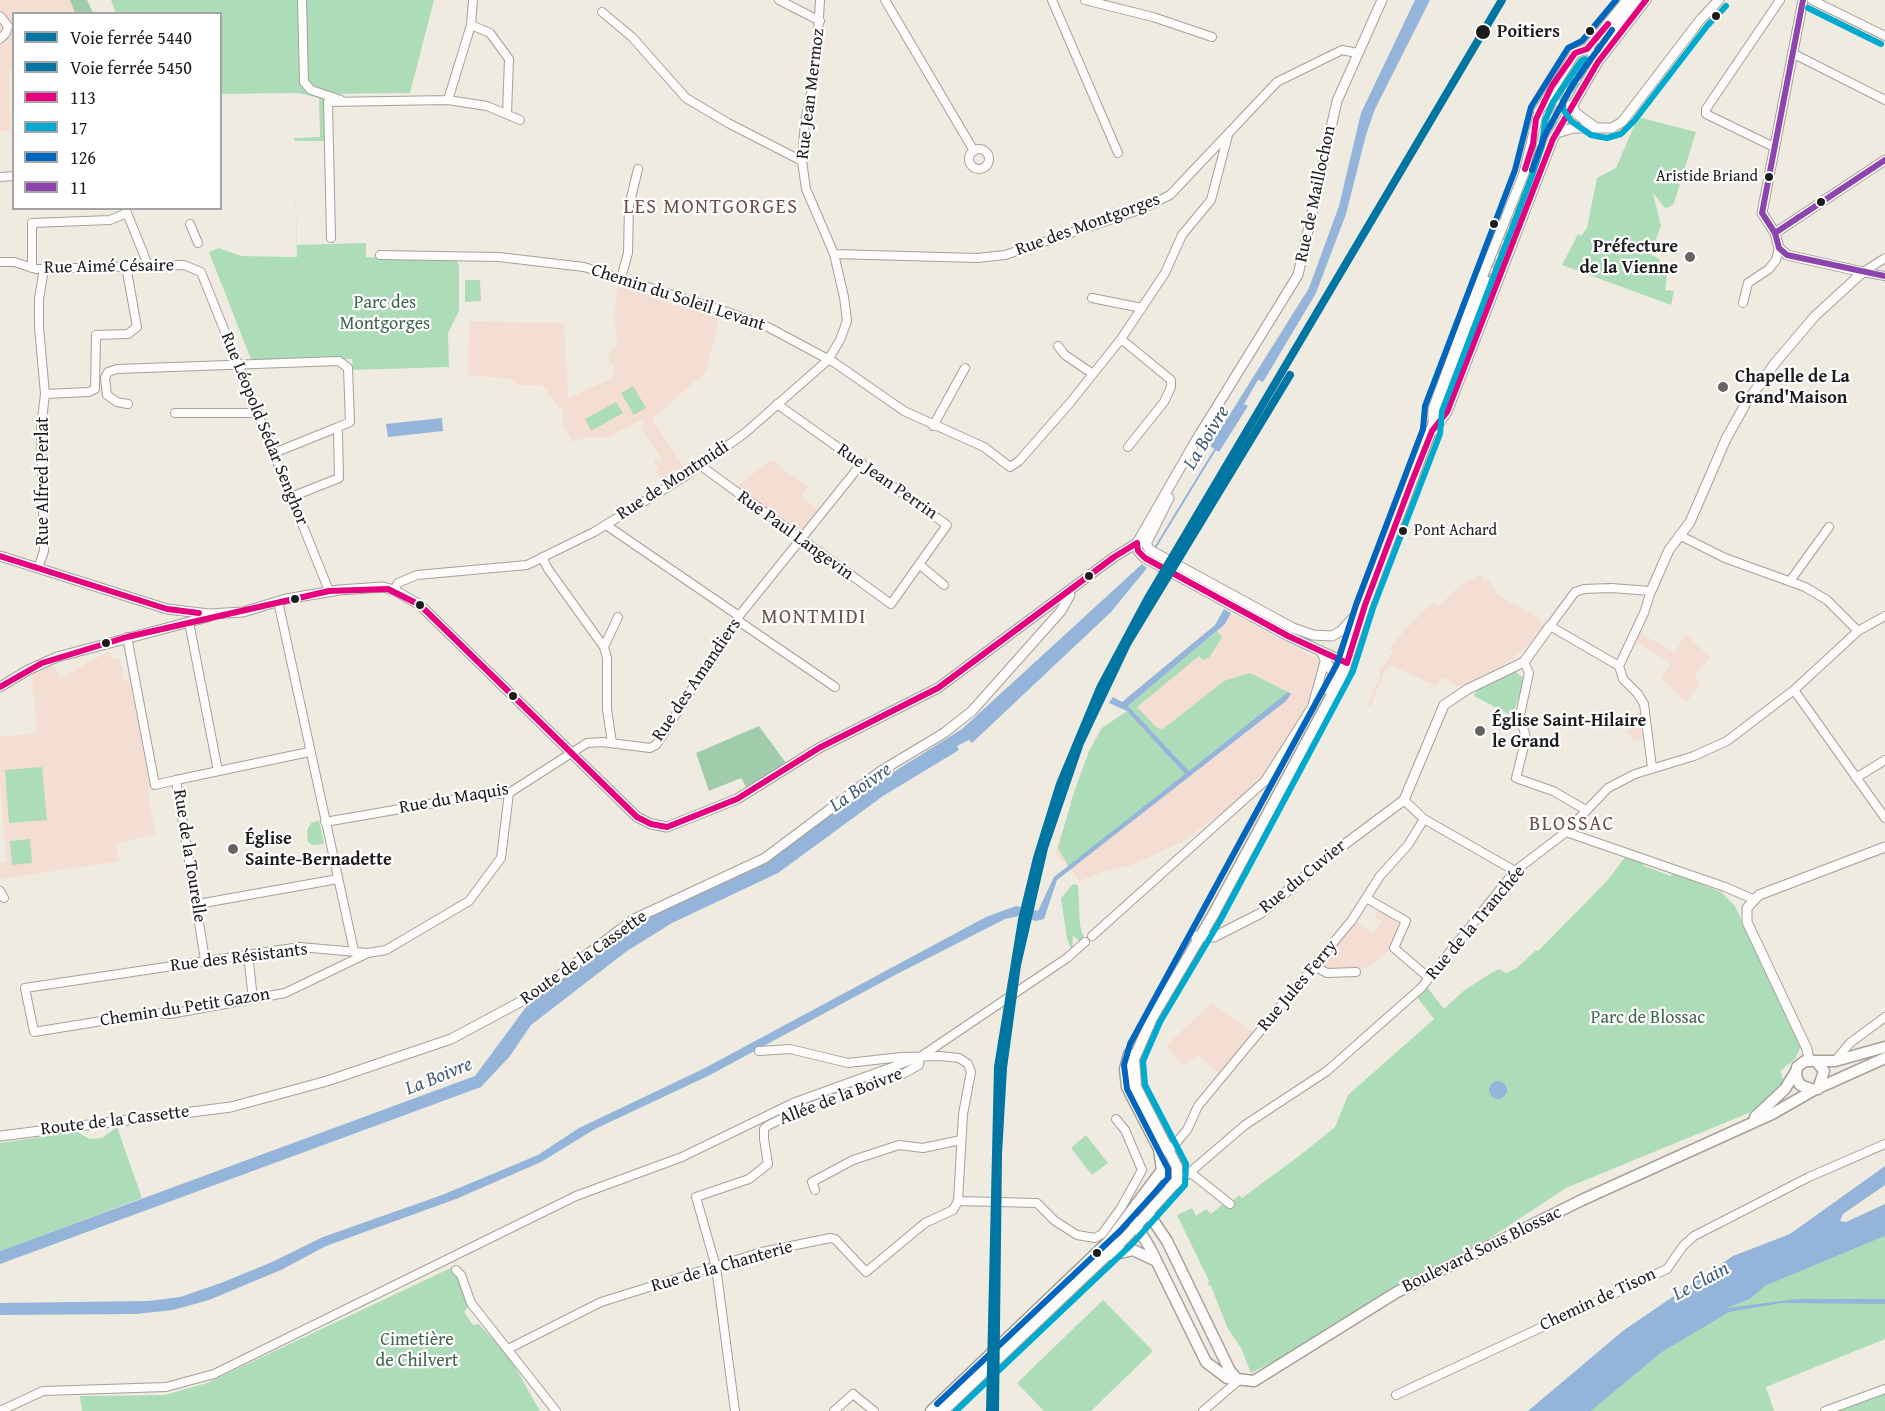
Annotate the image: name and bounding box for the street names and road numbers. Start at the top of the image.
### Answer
street label: Rue Jean Mermoz [792,27,830,161]
street label: Rue de Maillochon [1291,124,1341,264]
street label: Rue des Montgorges [1013,189,1163,261]
street label: Rue Aimé Césaire [44,255,174,279]
street label: Chemin du Soleil Levant [588,260,768,336]
street label: Rue Léopold Sédar Senghor [215,329,313,529]
street label: Rue Alfred Perlat [32,417,54,545]
street label: Rue de Montmidi [613,437,733,525]
street label: Rue Jean Perrin [833,440,941,524]
street label: Rue Paul Langevin [733,487,857,585]
street label: Rue des Amandiers [648,614,746,746]
street label: Rue du Maquis [398,779,510,819]
street label: Rue de la Tourelle [168,788,210,924]
street label: Rue du Cuvier [1255,835,1351,919]
street label: Rue de la Tranchée [1422,861,1530,985]
street label: Route de la Cassette [516,906,652,1010]
street label: Rue Jules Ferry [1253,936,1343,1036]
street label: Rue des Résistants [169,939,309,977]
street label: Chemin du Petit Gazon [99,984,271,1032]
street label: Allée de la Boivre [776,1064,906,1130]
street label: Route de la Cassette [39,1101,191,1141]
street label: Boulevard Sous Blossac [1399,1202,1565,1298]
street label: Rue de la Chanterie [649,1236,795,1298]
street label: Chemin de Tison [1536,1264,1660,1336]

